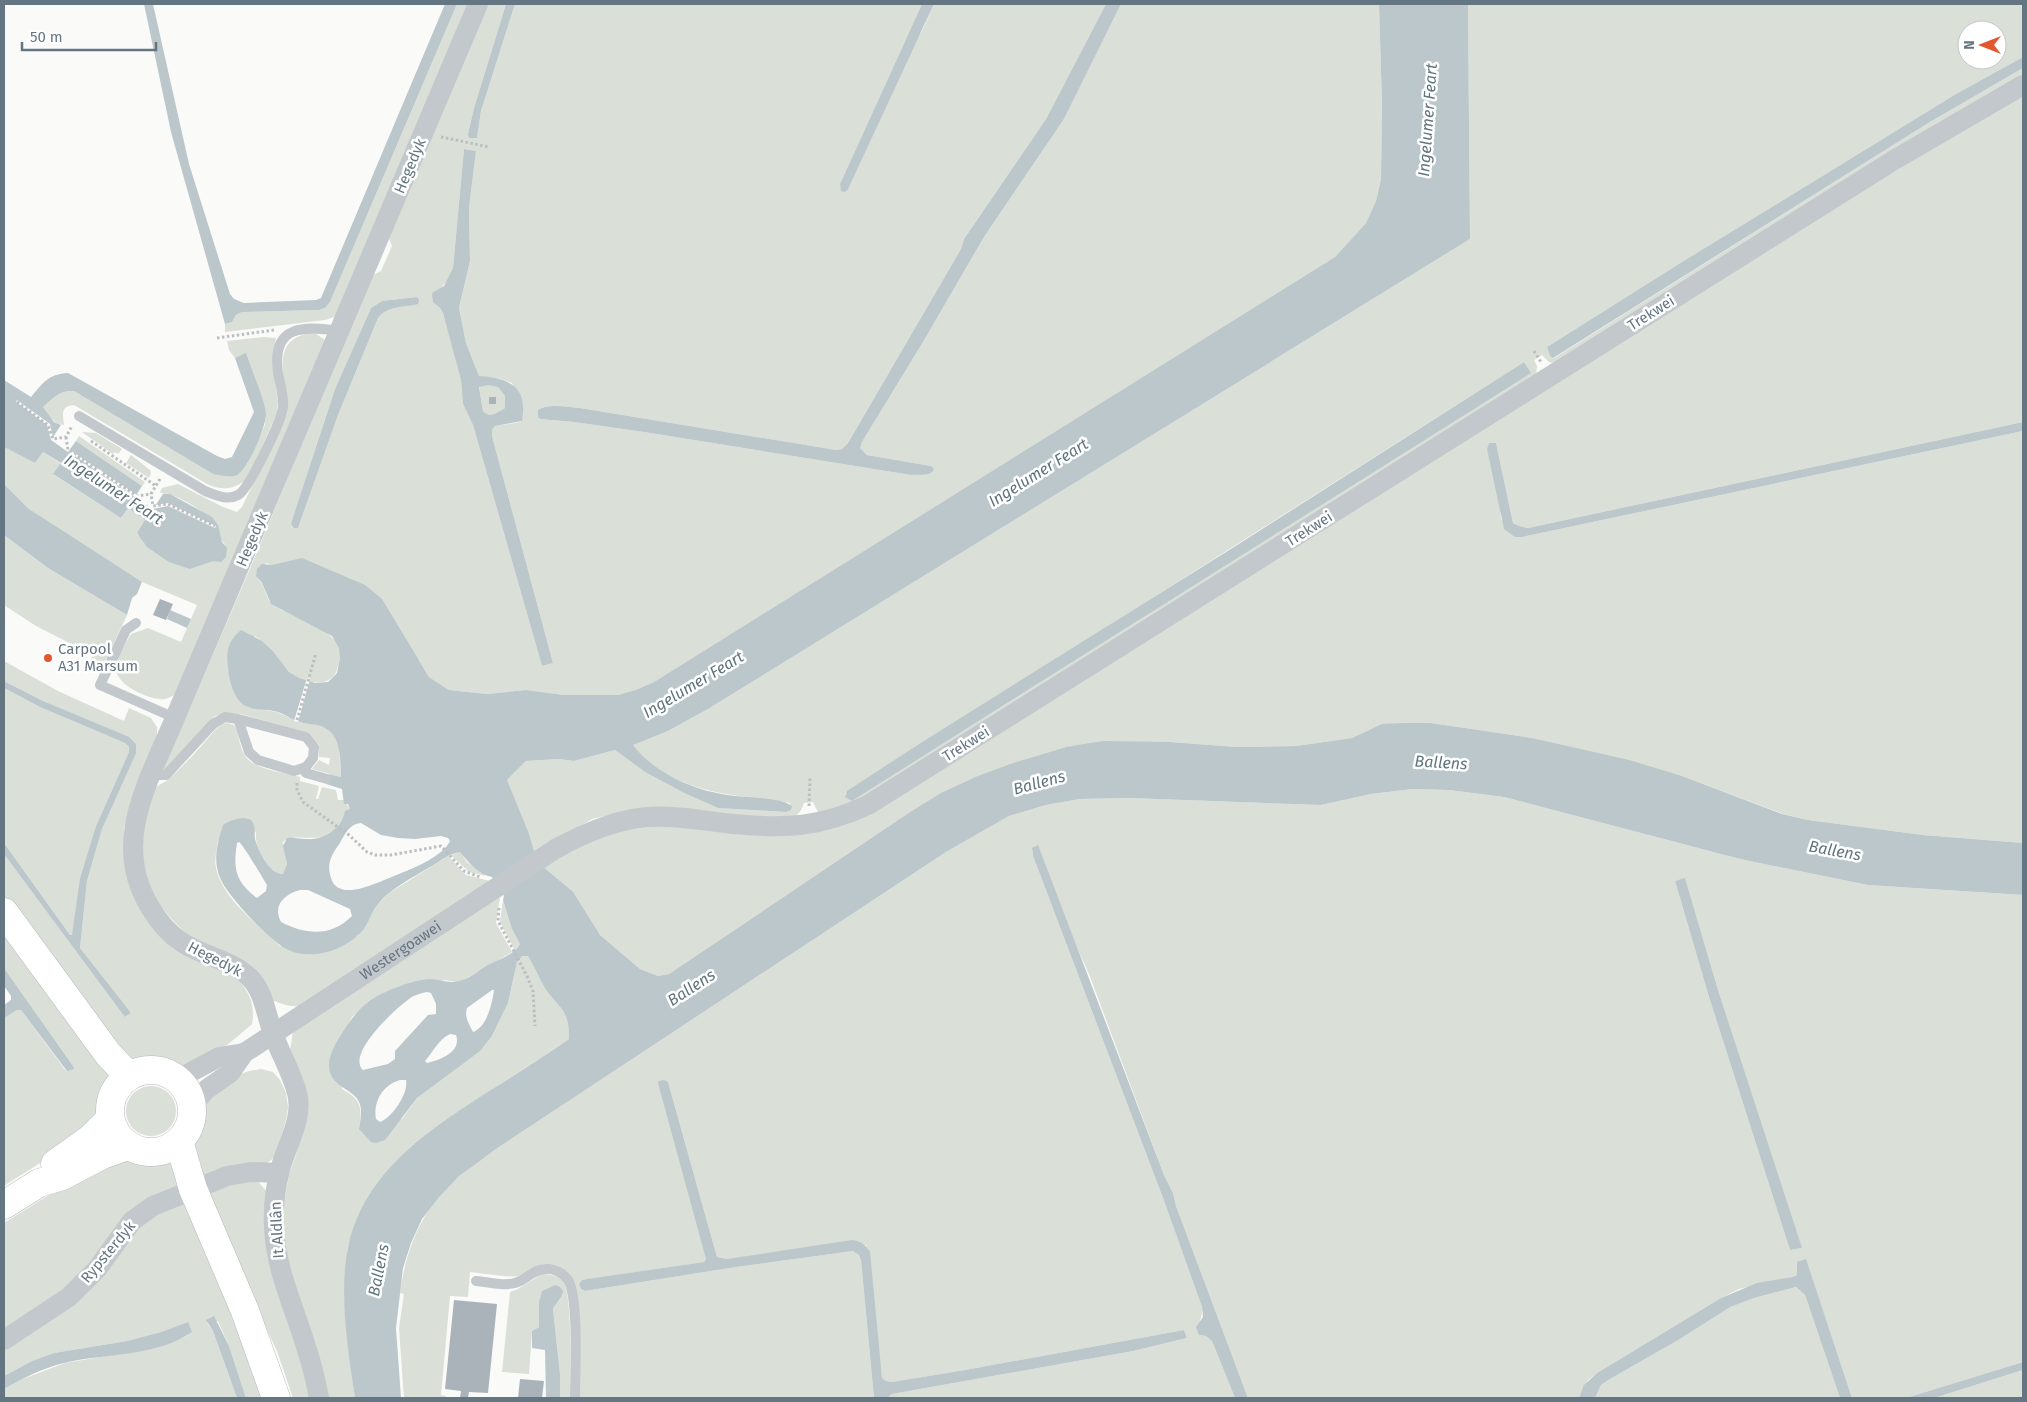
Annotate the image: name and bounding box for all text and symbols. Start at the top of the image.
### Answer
scale bar [22,20,156,52]
north arrow [1957,20,2007,70]
text: 50 m [30,28,63,46]
text: N [1961,40,1978,50]
water label: Ingelumer Feart [1414,62,1441,177]
street label: Hegedyk [390,135,430,196]
street label: Trekwei [1624,292,1678,334]
water label: Ingelumer Feart [985,434,1092,511]
water label: Ingelumer Feart [61,450,167,529]
street label: Hegedyk [232,508,272,569]
street label: Trekwei [1282,508,1336,550]
place label: Carpool A31 Marsum [58,640,138,675]
water label: Ingelumer Feart [640,647,747,722]
marker: Carpool A31 Marsum [42,652,54,664]
street label: Trekwei [939,723,993,765]
water label: Ballens [1414,752,1468,773]
water label: Ballens [1011,766,1067,798]
water label: Ballens [1807,837,1863,864]
street label: Westergoawei [356,917,445,984]
street label: Hegedyk [185,938,245,980]
water label: Ballens [664,965,719,1010]
street label: It Aldlân [267,1201,287,1259]
street label: Rypsterdyk [77,1217,139,1287]
water label: Ballens [364,1242,393,1298]

